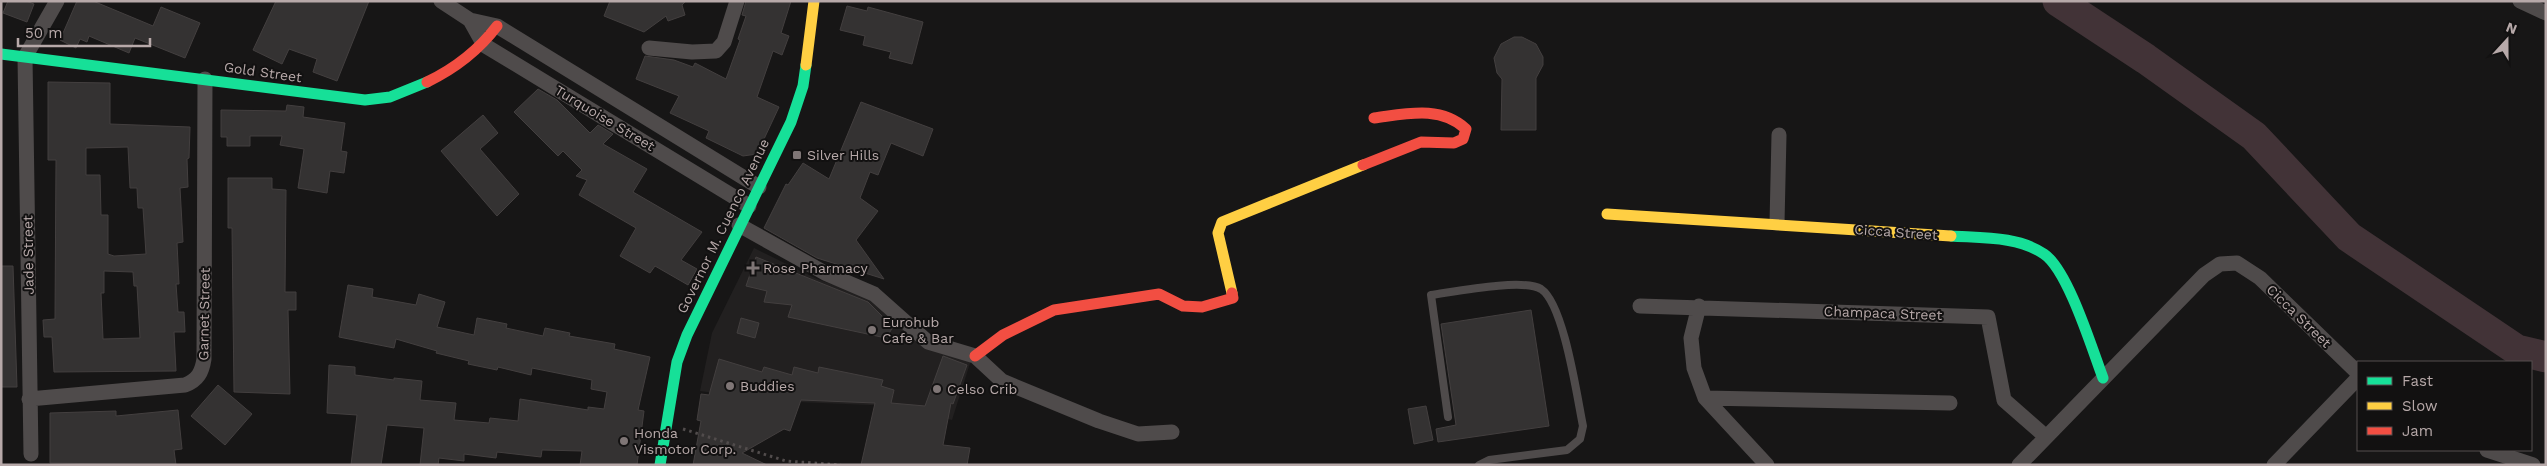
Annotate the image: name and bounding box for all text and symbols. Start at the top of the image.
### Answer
scale bar [18,15,150,47]
north arrow [2482,15,2532,65]
text: N [2504,19,2519,37]
text: 50 m [25,24,62,42]
street label: Gold Street [223,59,303,85]
street label: Turquoise Street [552,82,658,154]
street label: Governor M. Cuenco Avenue [674,136,772,316]
place label: Silver Hills [807,147,879,163]
marker: Silver Hills [791,149,803,161]
street label: Jade Street [19,215,37,295]
street label: Cicca Street [1854,221,1938,243]
place label: Rose Pharmacy [763,260,868,276]
marker: Rose Pharmacy [747,262,759,274]
street label: Garnet Street [195,267,213,361]
street label: Cicca Street [2263,281,2335,351]
street label: Champaca Street [1823,303,1943,323]
place label: Eurohub Cafe & Bar [882,314,954,346]
marker: Eurohub Cafe & Bar [866,324,878,336]
legend [2357,361,2532,451]
text: Fast [2402,372,2434,390]
place label: Buddies [740,378,795,394]
marker: Buddies [724,380,736,392]
place label: Celso Crib [947,381,1017,397]
marker: Celso Crib [931,383,943,395]
text: Slow [2402,397,2438,415]
text: Jam [2402,422,2433,440]
place label: Honda Vismotor Corp. [634,425,736,457]
marker: Honda Vismotor Corp. [618,435,630,447]

